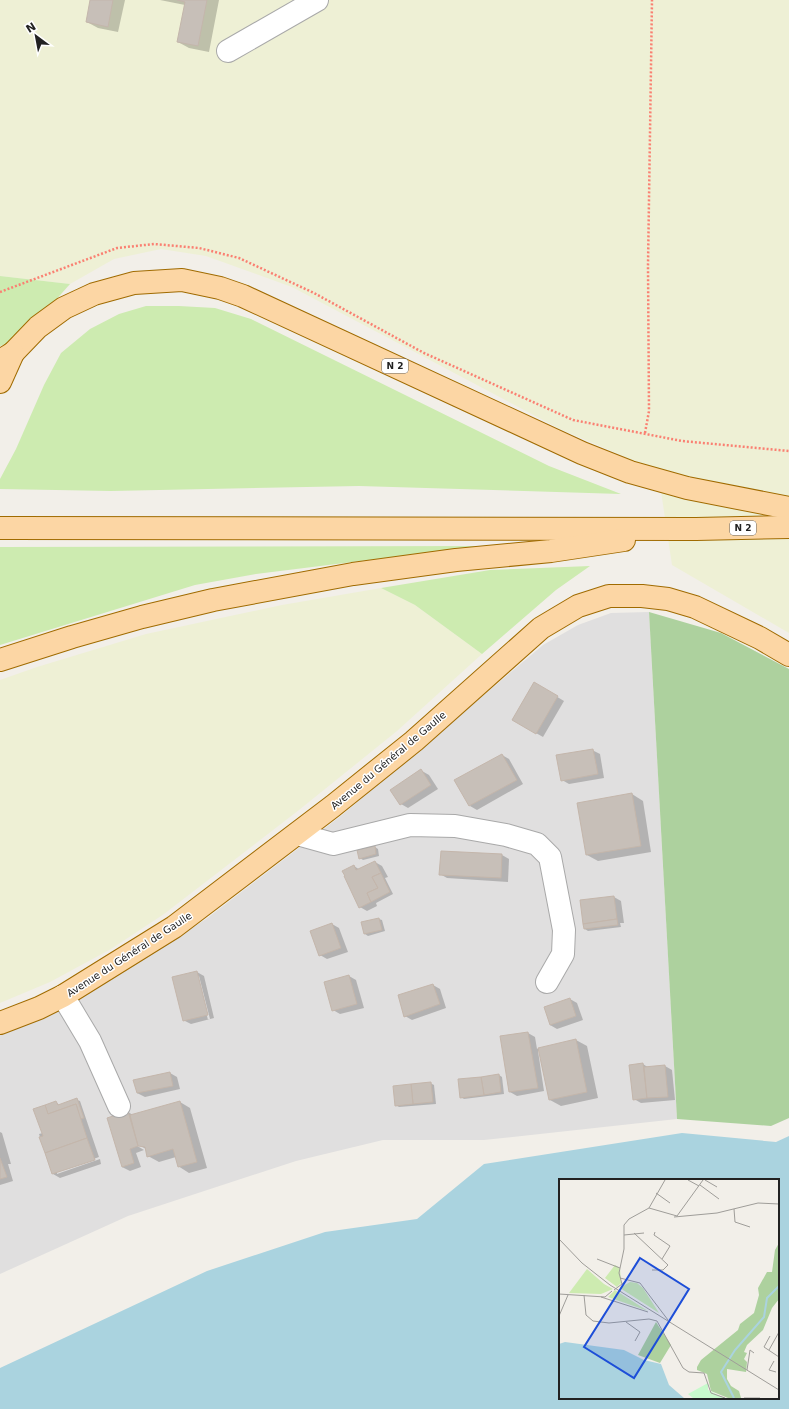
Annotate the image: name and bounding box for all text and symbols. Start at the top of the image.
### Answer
north arrow [16,16,56,56]
text: N [24,20,38,36]
road number: N 2 [382,359,408,373]
road number: N 2 [730,521,756,535]
street label: Avenue du Général de Gaulle [329,709,448,812]
street label: Avenue du Général de Gaulle [65,910,194,999]
inset map [559,1179,779,1399]

